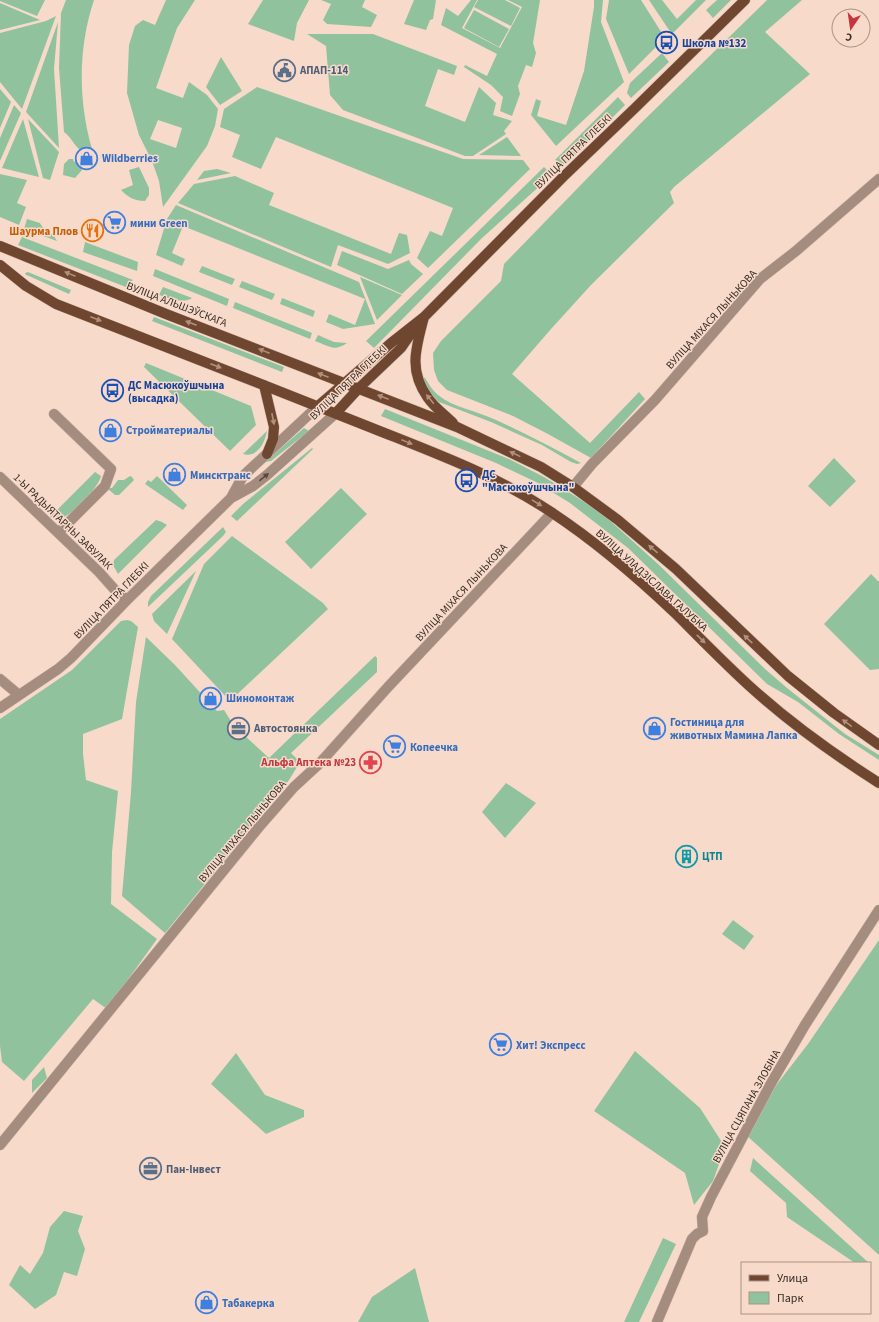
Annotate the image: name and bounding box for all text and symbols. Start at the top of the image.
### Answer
north arrow [831,8,871,48]
text: С [843,29,854,45]
bus stop icon: Школа №132 [654,30,680,56]
place label: Школа №132 [682,36,746,51]
public building icon: АПАП-114 [272,57,298,83]
place label: АПАП-114 [299,63,348,78]
street label: ВУЛІЦА ПЯТРА ГЛЕБКІ [531,110,615,192]
shop icon: Wildberries [74,145,100,171]
place label: Wildberries [102,151,158,166]
supermarket icon: мини Green [102,210,128,236]
place label: мини Green [130,216,188,231]
restaurant icon: Шаурма Плов [80,218,106,244]
place label: Шаурма Плов [9,224,78,239]
street label: ВУЛІЦА МІХАСЯ ЛЫНЬКОВА [663,266,760,372]
one-way arrow [63,271,75,277]
street label: ВУЛІЦА АЛЬШЭЎСКАГА [124,278,229,331]
one-way arrow [90,317,102,323]
one-way arrow [184,319,196,325]
street label: ВУЛІЦА ПЯТРА ГЛЕБКІ [306,341,390,423]
one-way arrow [257,348,269,354]
one-way arrow [210,364,222,370]
one-way arrow [316,371,328,377]
bus stop icon: ДС Масюкоўшчына (высадка) [100,378,126,404]
place label: ДС Масюкоўшчына (высадка) [128,378,225,406]
one-way arrow [376,394,388,400]
one-way arrow [425,394,434,405]
one-way arrow [270,413,276,425]
shop icon: Стройматериалы [97,417,123,443]
place label: Стройматериалы [126,423,213,438]
one-way arrow [402,439,414,445]
one-way arrow [509,451,521,457]
shop icon: Минсктранс [162,462,188,488]
bus stop icon: ДС "Масюкоўшчына" [453,467,479,493]
place label: ДС "Масюкоўшчына" [482,467,574,495]
place label: Минсктранс [190,468,251,483]
street label: 1-Ы РАДЫЯТАРНЫ ЗАВУЛАК [10,470,116,573]
one-way arrow [259,473,269,482]
one-way arrow [531,500,543,507]
street label: ВУЛІЦА УЛАДЗІСЛАВА ГАЛУБКА [592,526,711,635]
street label: ВУЛІЦА МІХАСЯ ЛЫНЬКОВА [412,540,511,645]
one-way arrow [648,545,659,554]
street label: ВУЛІЦА ПЯТРА ГЛЕБКІ [70,558,152,642]
one-way arrow [696,634,706,644]
one-way arrow [743,634,753,644]
shop icon: Шиномонтаж [198,685,224,711]
place label: Шиномонтаж [226,691,295,706]
office icon: Автостоянка [226,715,252,741]
shop icon: Гостиница для животных Мамина Лапка [642,715,668,741]
place label: Гостиница для животных Мамина Лапка [670,715,798,743]
one-way arrow [842,719,852,727]
place label: Автостоянка [253,721,318,736]
supermarket icon: Копеечка [381,734,407,760]
place label: Копеечка [410,740,458,755]
pharmacy icon: Альфа Аптека №23 [358,749,384,775]
place label: Альфа Аптека №23 [260,755,356,770]
street label: ВУЛІЦА МІХАСЯ ЛЫНЬКОВА [195,777,290,886]
building icon: ЦТП [674,843,700,869]
place label: ЦТП [702,849,723,864]
supermarket icon: Хит! Экспресс [488,1032,514,1058]
place label: Хит! Экспресс [516,1038,586,1053]
street label: ВУЛІЦА СЦЯПАНА ЗЛОБІНА [709,1047,784,1166]
office icon: Пан-Інвест [138,1156,164,1182]
place label: Пан-Інвест [166,1162,221,1177]
legend [741,1262,871,1314]
text: Улица [777,1270,808,1287]
shop icon: Табакерка [193,1290,219,1316]
text: Парк [777,1290,803,1307]
place label: Табакерка [222,1296,275,1311]

